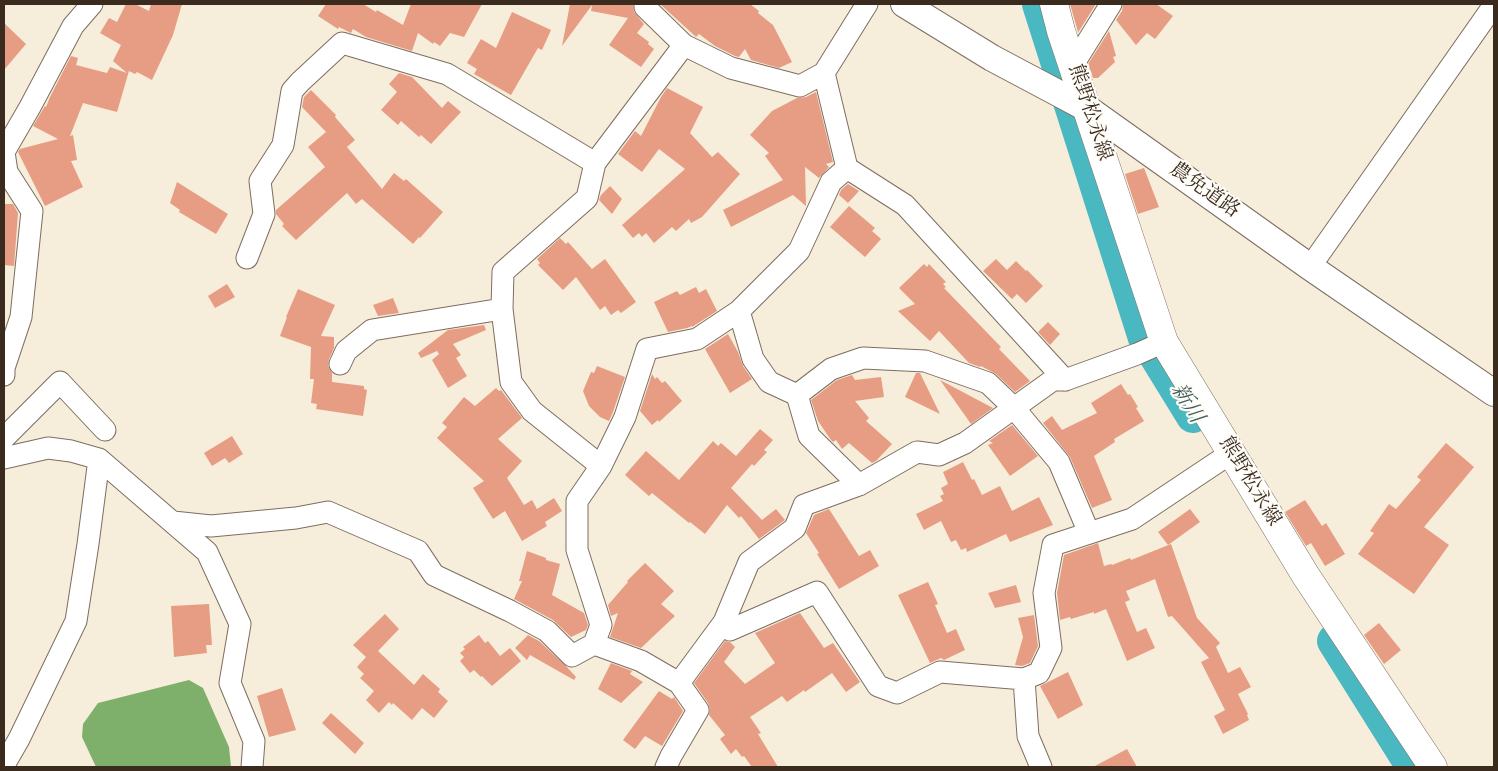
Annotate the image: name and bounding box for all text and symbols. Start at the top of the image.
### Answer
street label: 熊野松永線 [1062,62,1116,164]
street label: 農免道路 [1164,158,1244,224]
water label: 新川 [1164,380,1208,428]
street label: 熊野松永線 [1213,433,1285,531]

